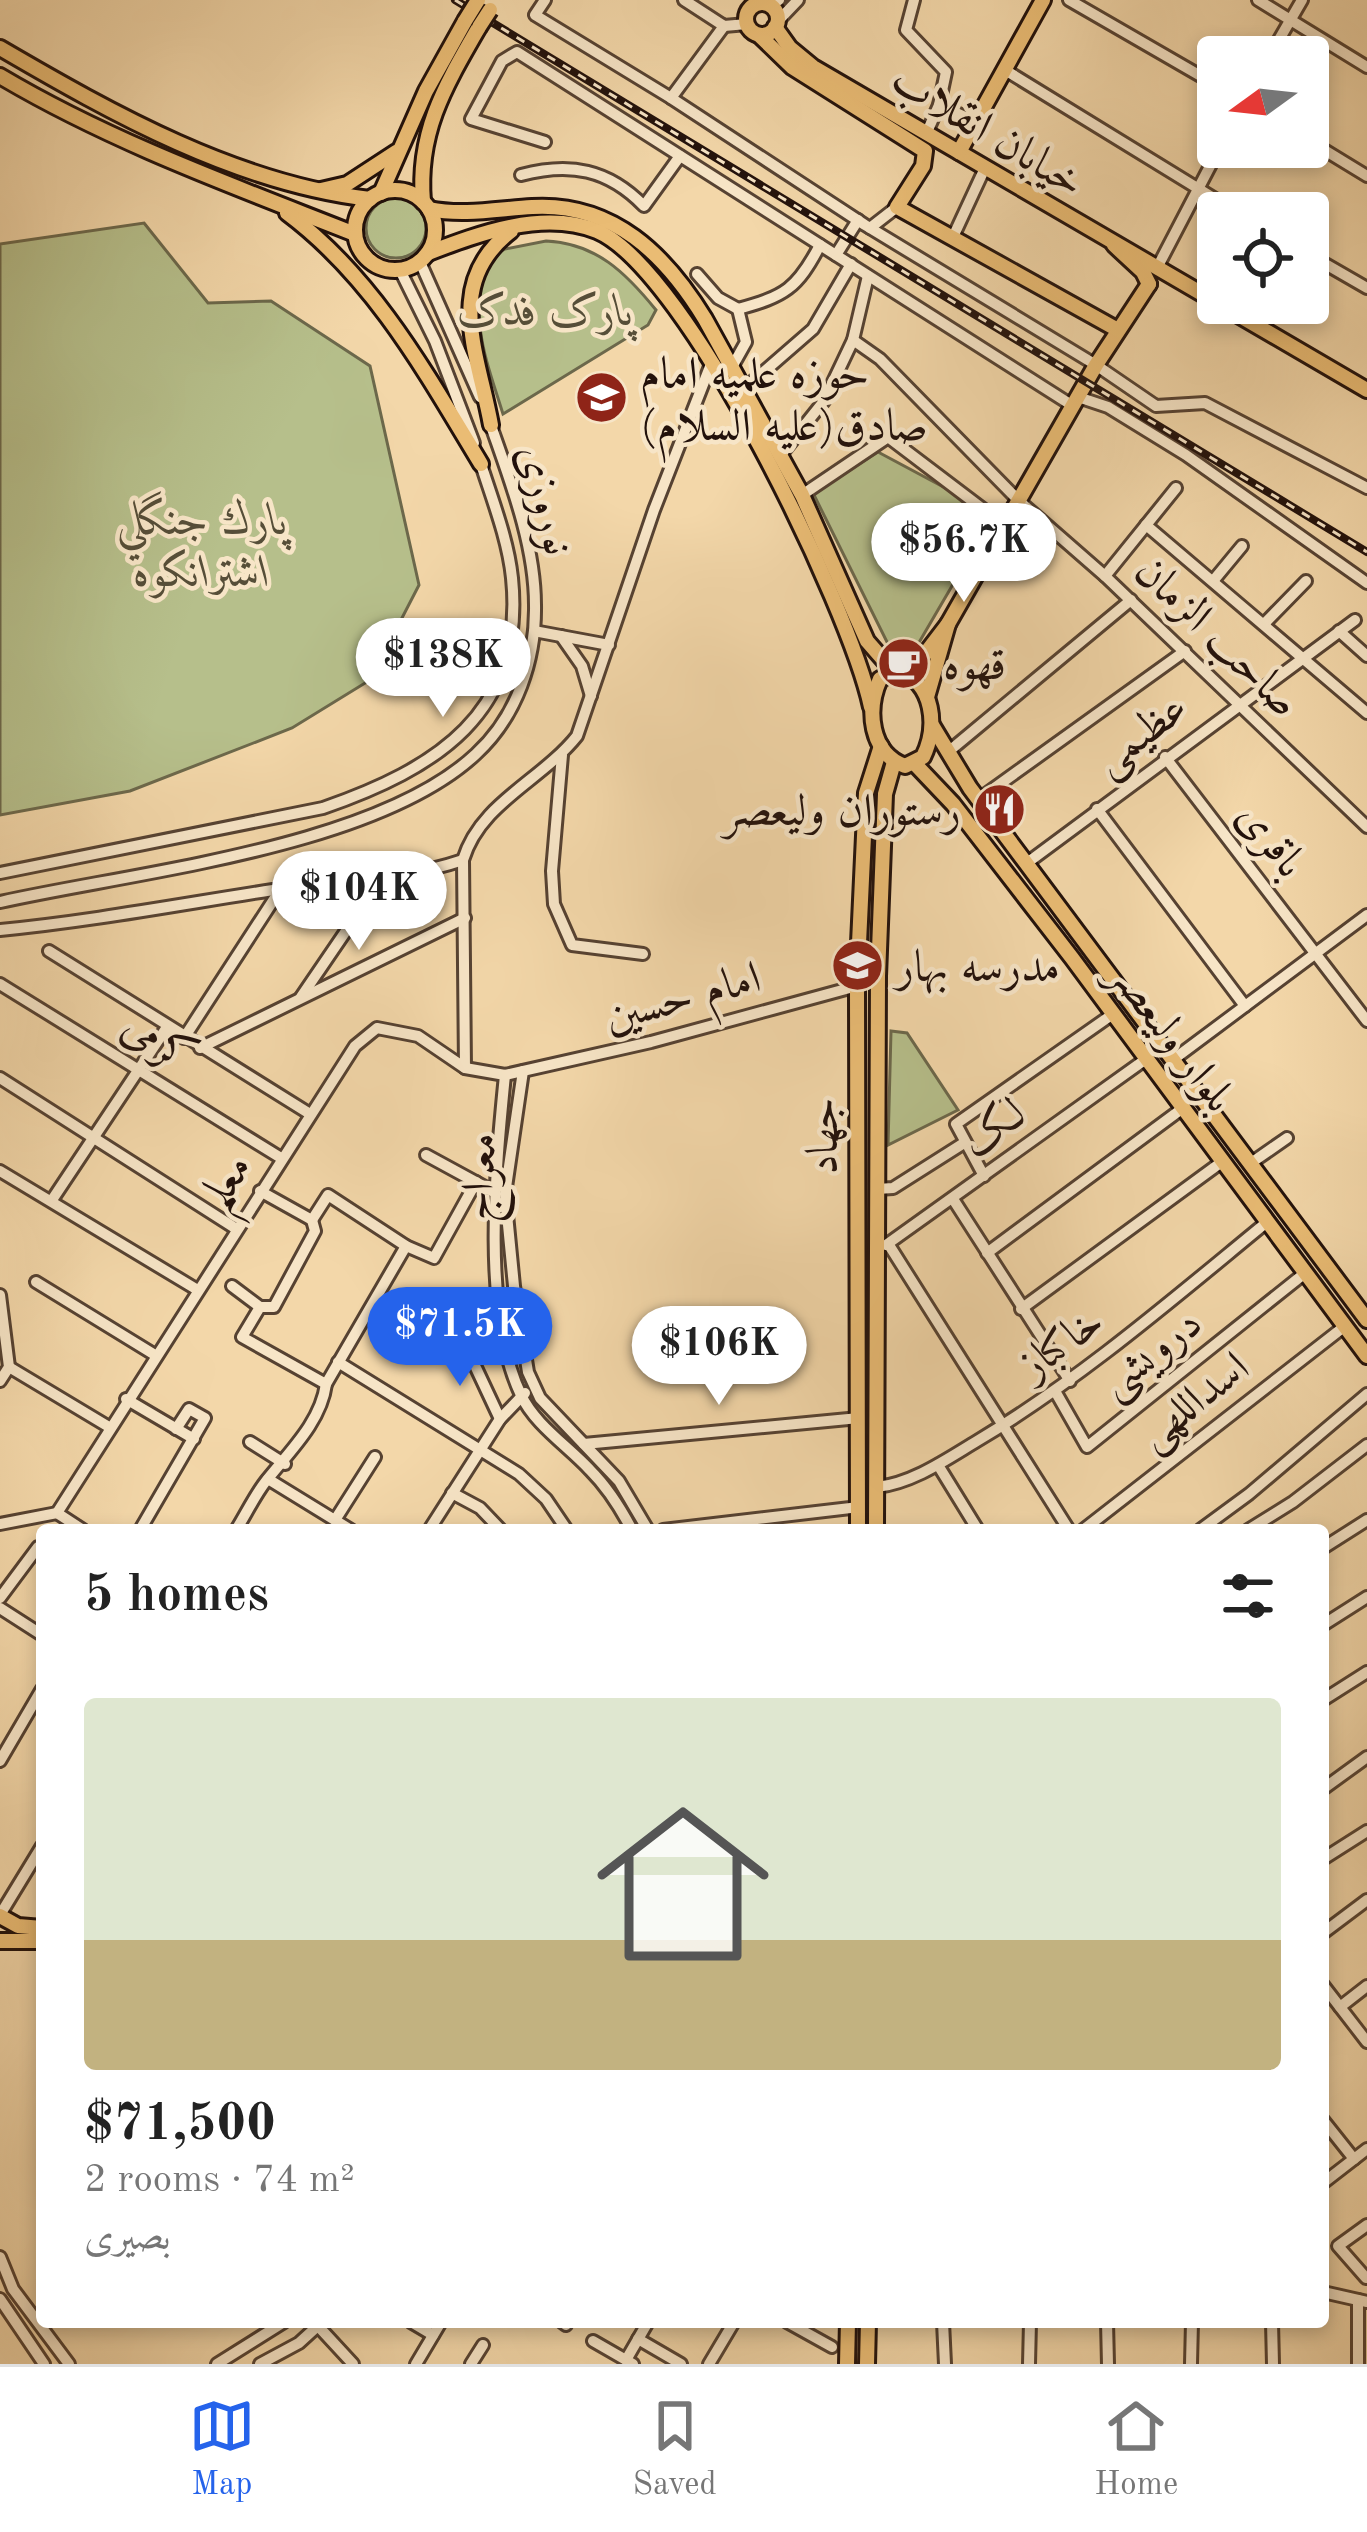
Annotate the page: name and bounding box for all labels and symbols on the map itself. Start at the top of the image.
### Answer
north arrow [1197,36,1329,168]
street label: خیابان انقلاب [882,58,1091,209]
park label: پارک فدک [458,291,638,342]
place label: حوزه علمیه امام صادق(علیه السلام) [640,354,928,464]
school or university icon: حوزه علمیه امام صادق(علیه السلام) [573,370,629,426]
street label: نوروزی [505,440,580,561]
park label: پارك جنگلي اشترانكوه [116,491,292,599]
pin: $56.7K [866,503,1062,605]
street label: صاحب الزمان [1123,548,1308,729]
pin: $138K [359,618,527,720]
cafe icon: قهوه [876,635,932,691]
place label: قهوه [943,645,1006,692]
street label: عظیمی [1086,686,1200,789]
restaurant icon: رستوران ولیعصر [972,781,1028,837]
place label: رستوران ولیعصر [720,791,961,840]
street label: باقری [1225,795,1312,888]
pin: $104K [275,851,443,953]
school or university icon: مدرسه بهار [829,937,885,993]
place label: مدرسه بهار [892,947,1060,994]
street label: بلوار ولیعصر [1094,951,1241,1124]
street label: امام حسین [600,957,770,1054]
street label: کرمی [113,1001,204,1084]
street label: لک [952,1089,1035,1168]
street label: جهاد [803,1097,848,1175]
street label: معراج [457,1132,520,1224]
street label: معلم [193,1146,278,1228]
pin: $71.5K [362,1287,558,1389]
street label: خاکباز [1009,1300,1113,1392]
street label: درویشی [1092,1301,1214,1412]
pin: $106K [635,1306,803,1408]
street label: اسداللهی [1131,1346,1262,1463]

